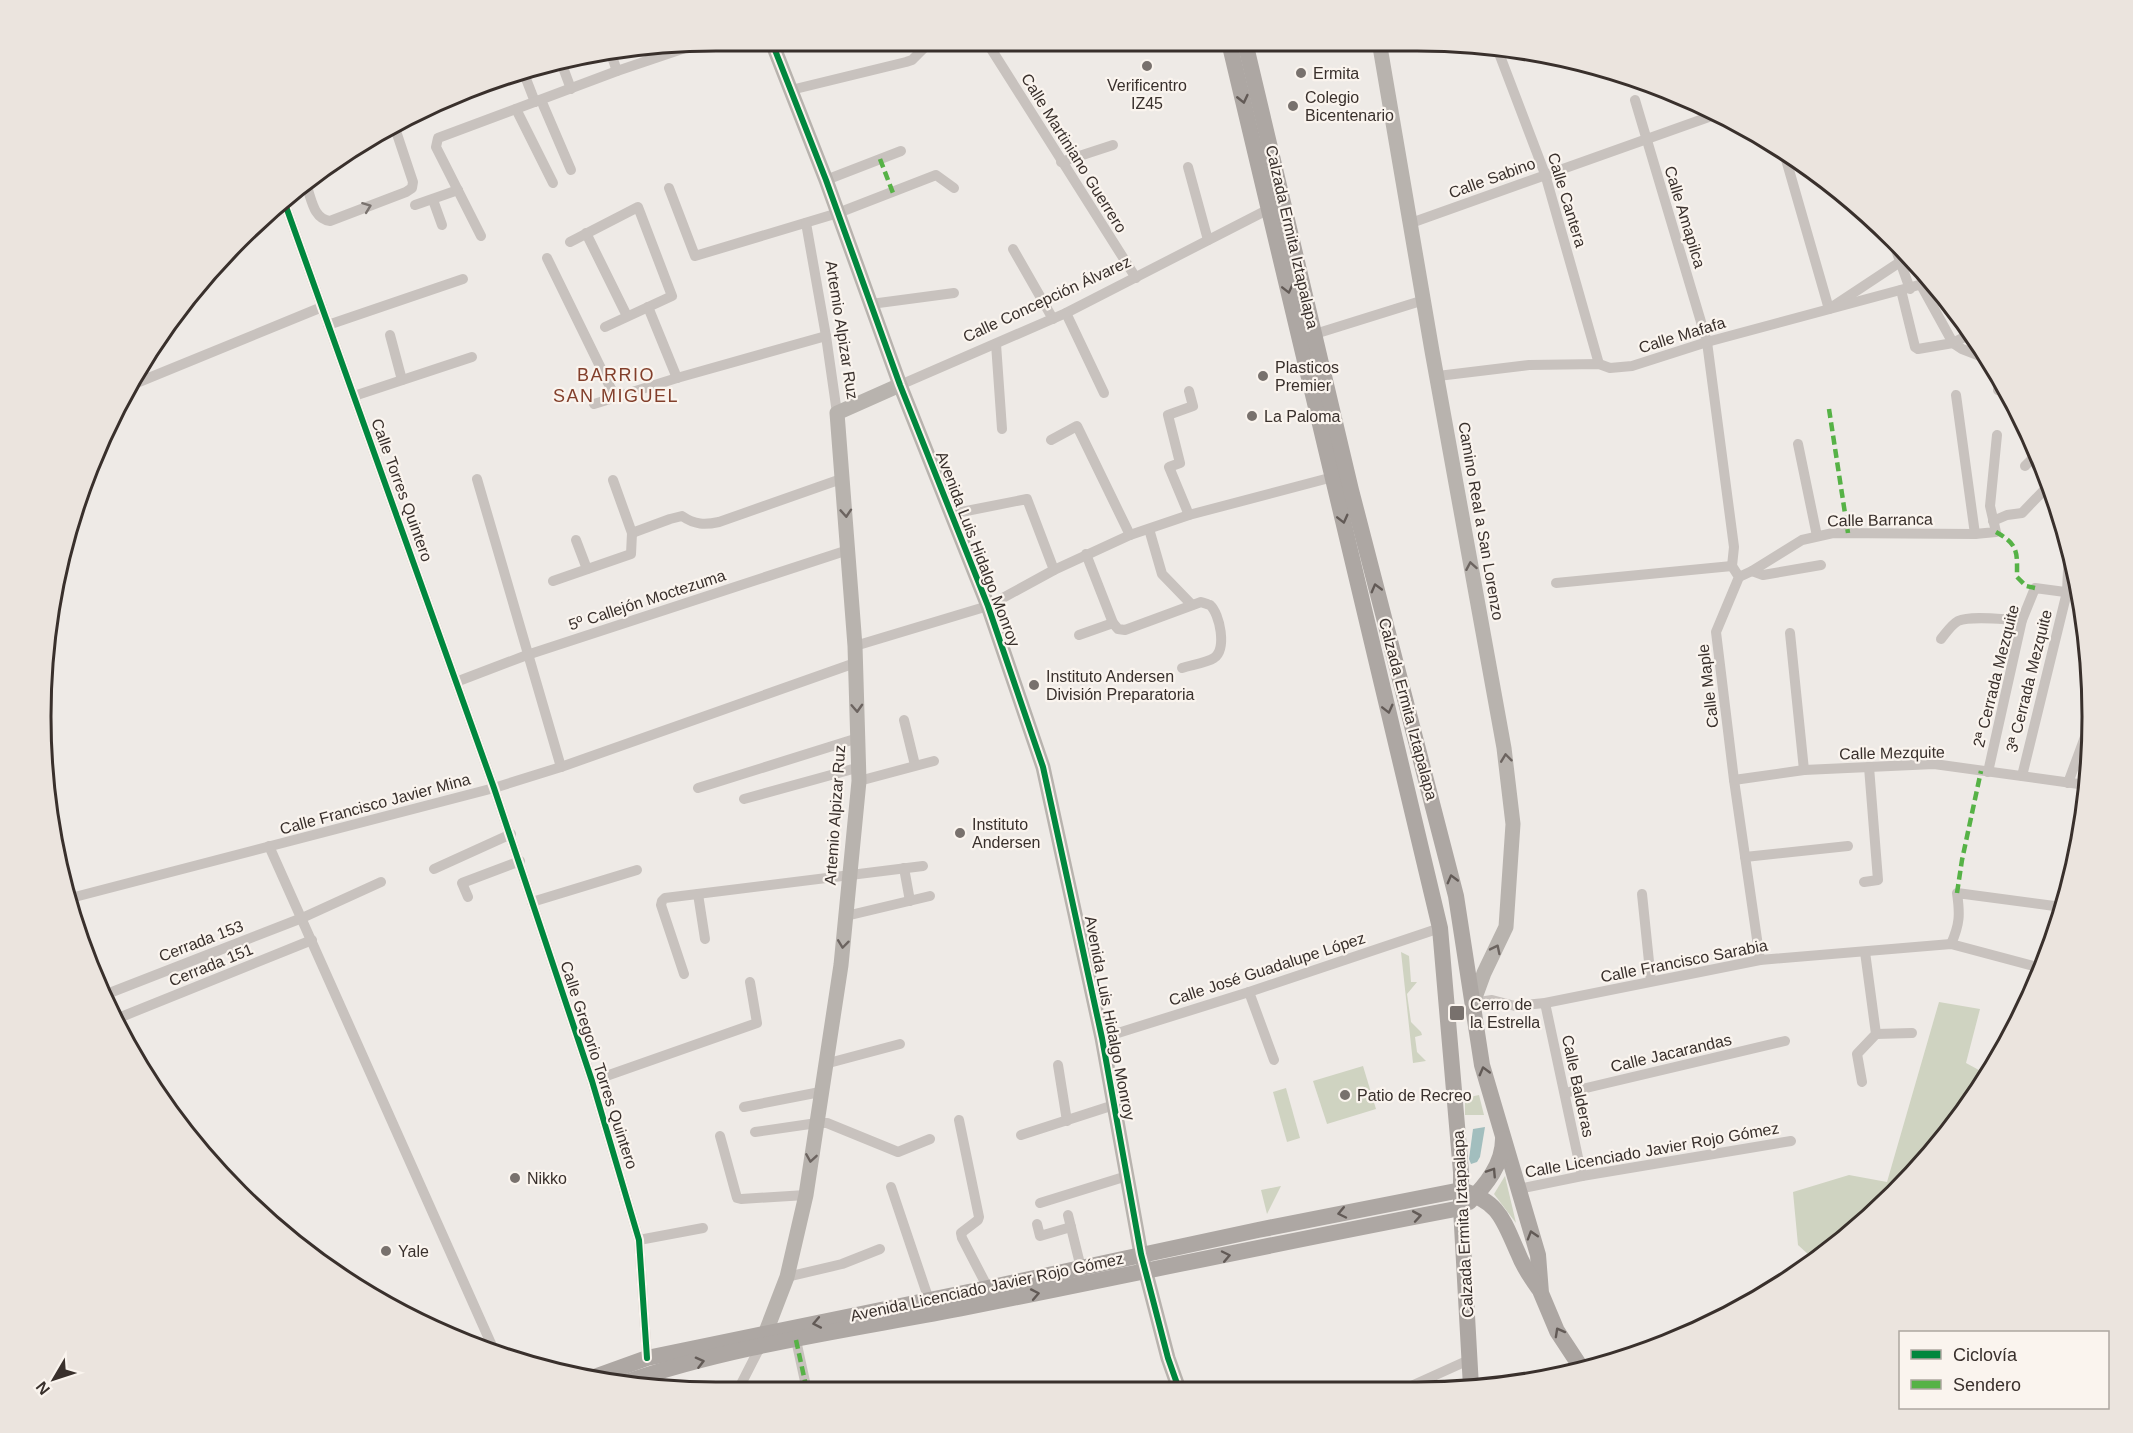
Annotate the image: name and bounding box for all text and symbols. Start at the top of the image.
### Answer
marker: Verificentro IZ45 [1140,59,1154,73]
place label: Ermita [1313,65,1359,82]
marker: Ermita [1294,66,1308,80]
street label: Calle Martiniano Guerrero [1018,70,1130,236]
place label: Verificentro IZ45 [1107,77,1187,112]
place label: Colegio Bicentenario [1305,89,1394,124]
one-way arrow [1235,94,1248,104]
marker: Colegio Bicentenario [1286,99,1300,113]
street label: Calzada Ermita Iztapalapa [1263,144,1321,330]
street label: Calle Cantera [1545,151,1589,249]
street label: Calle Sabino [1446,154,1538,202]
street label: Calle Amapilca [1661,164,1709,270]
one-way arrow [361,202,372,214]
street label: Calle Concepción Álvarez [960,252,1134,345]
street label: Artemio Alpizar Ruz [823,259,861,401]
one-way arrow [1280,283,1293,293]
street label: Calle Mafafa [1637,314,1728,356]
place label: Plasticos Premier [1275,359,1339,394]
district label: BARRIO SAN MIGUEL [553,365,679,406]
marker: Plasticos Premier [1256,369,1270,383]
place label: La Paloma [1264,408,1341,425]
marker: La Paloma [1245,409,1259,423]
street label: Calle Torres Quintero [368,416,436,564]
street label: Camino Real a San Lorenzo [1455,421,1507,622]
street label: Avenida Luis Hidalgo Monroy [933,449,1023,649]
one-way arrow [839,509,852,518]
street label: Calle Barranca [1827,511,1933,529]
one-way arrow [1335,514,1348,524]
one-way arrow [1465,561,1478,571]
street label: 5º Callejón Moctezuma [566,567,728,633]
one-way arrow [1371,584,1384,594]
street label: 2ª Cerrada Mezquite [1970,603,2022,749]
street label: 3ª Cerrada Mezquite [2003,608,2055,754]
street label: Calzada Ermita Iztapalapa [1376,616,1441,802]
street label: Calle Maple [1694,643,1722,729]
place label: Instituto Andersen División Preparatoria [1046,668,1195,703]
marker: Instituto Andersen División Preparatoria [1027,678,1041,692]
one-way arrow [1381,703,1394,713]
one-way arrow [851,704,863,713]
street label: Artemio Alpizar Ruz [822,744,848,886]
street label: Calle Mezquite [1839,744,1945,762]
one-way arrow [1500,753,1512,762]
street label: Calle Francisco Javier Mina [278,770,472,838]
place label: Instituto Andersen [972,816,1041,851]
marker: Instituto Andersen [953,826,967,840]
one-way arrow [1447,874,1459,885]
street label: Avenida Luis Hidalgo Monroy [1082,914,1138,1122]
street label: Cerrada 153 [156,917,246,965]
street label: Calle José Guadalupe López [1167,929,1367,1009]
street label: Calle Francisco Sarabia [1599,936,1769,986]
street label: Cerrada 151 [167,940,256,990]
one-way arrow [837,940,850,949]
one-way arrow [1488,945,1500,956]
street label: Calle Gregorio Torres Quintero [557,959,641,1171]
place label: Cerro de la Estrella [1470,996,1540,1031]
marker: Cerro de la Estrella [1448,1004,1466,1022]
street label: Calle Jacarandas [1609,1031,1733,1075]
street label: Calle Balderas [1559,1033,1597,1139]
one-way arrow [1479,1066,1492,1076]
place label: Patio de Recreo [1357,1087,1472,1104]
marker: Patio de Recreo [1338,1088,1352,1102]
street label: Calle Licenciado Javier Rojo Gómez [1524,1119,1780,1181]
street label: Calzada Ermita Iztapalapa [1450,1130,1476,1318]
one-way arrow [806,1153,818,1162]
one-way arrow [1485,1168,1497,1178]
place label: Nikko [527,1170,567,1187]
marker: Nikko [508,1171,522,1185]
one-way arrow [1337,1206,1347,1219]
one-way arrow [1412,1210,1422,1223]
one-way arrow [1527,1230,1539,1241]
place label: Yale [398,1243,429,1260]
marker: Yale [379,1244,393,1258]
street label: Avenida Licenciado Javier Rojo Gómez [849,1250,1125,1324]
one-way arrow [1221,1250,1231,1263]
one-way arrow [1030,1288,1040,1301]
one-way arrow [812,1316,822,1329]
one-way arrow [1555,1328,1566,1339]
legend [1899,1331,2109,1409]
text: Ciclovía [1953,1345,2018,1365]
north arrow [24,1349,84,1409]
one-way arrow [695,1356,705,1369]
text: Sendero [1953,1375,2021,1395]
text: N [32,1378,53,1398]

